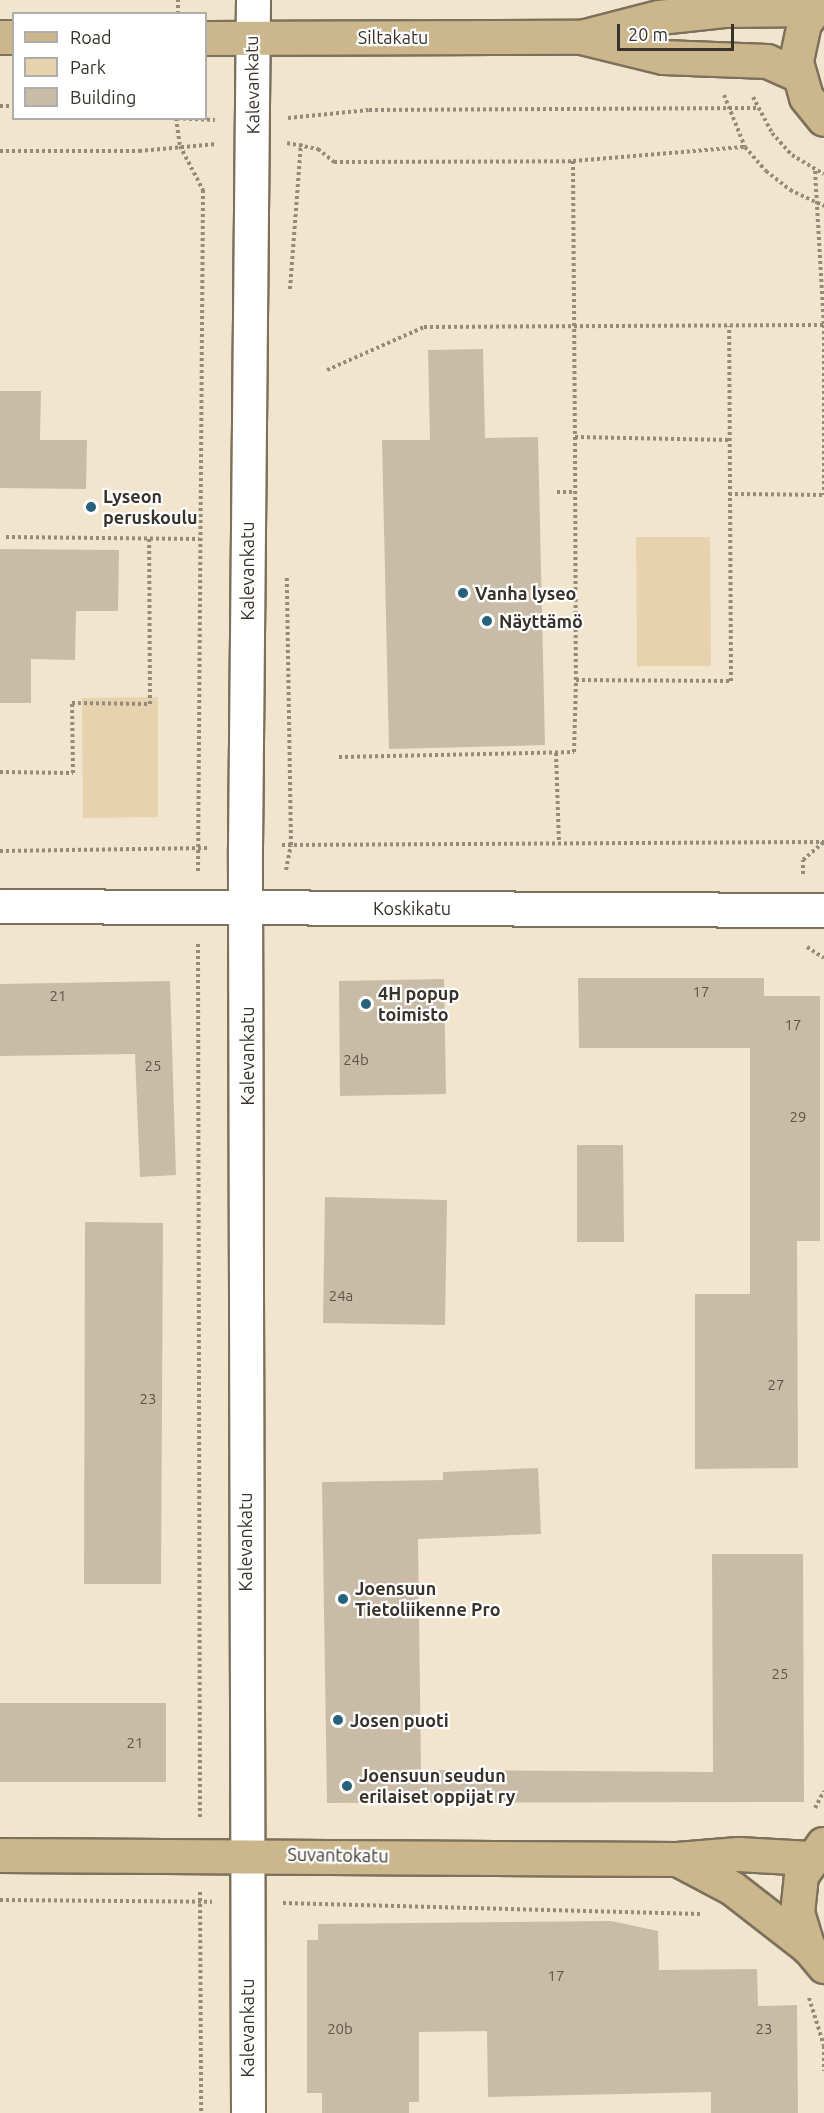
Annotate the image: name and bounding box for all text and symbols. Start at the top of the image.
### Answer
legend [12,12,207,120]
scale bar [620,12,737,50]
text: 20 m [628,24,668,44]
street label: Siltakatu [358,26,428,48]
text: Road [70,27,112,47]
street label: Kalevankatu [240,35,264,135]
text: Park [70,57,106,77]
text: Building [70,87,136,107]
place label: Lyseon peruskoulu [103,486,197,528]
marker: Lyseon peruskoulu [84,500,98,514]
street label: Kalevankatu [236,522,258,620]
place label: Vanha lyseo [475,582,576,604]
marker: Vanha lyseo [456,586,470,600]
place label: Näyttämö [499,610,583,632]
marker: Näyttämö [480,614,494,628]
street label: Koskikatu [373,897,451,919]
place label: 4H popup toimisto [378,983,459,1026]
house number: 17 [693,983,709,1001]
house number: 21 [50,987,66,1005]
marker: 4H popup toimisto [359,997,373,1011]
street label: Kalevankatu [236,1007,258,1105]
house number: 17 [785,1016,801,1034]
house number: 24b [343,1051,369,1069]
house number: 25 [145,1057,161,1075]
house number: 29 [790,1108,806,1126]
house number: 24a [329,1287,353,1305]
house number: 27 [768,1376,784,1394]
house number: 23 [140,1390,156,1408]
street label: Kalevankatu [234,1493,256,1591]
place label: Joensuun Tietoliikenne Pro [355,1578,501,1620]
marker: Joensuun Tietoliikenne Pro [336,1592,350,1606]
house number: 25 [772,1665,788,1683]
place label: Josen puoti [350,1709,449,1731]
marker: Josen puoti [331,1713,345,1727]
house number: 21 [127,1734,143,1752]
place label: Joensuun seudun erilaiset oppijat ry [359,1765,515,1808]
marker: Joensuun seudun erilaiset oppijat ry [340,1779,354,1793]
street label: Suvantokatu [287,1843,389,1867]
house number: 17 [548,1967,564,1985]
street label: Kalevankatu [236,1979,258,2077]
house number: 20b [327,2020,353,2038]
house number: 23 [756,2020,772,2038]

